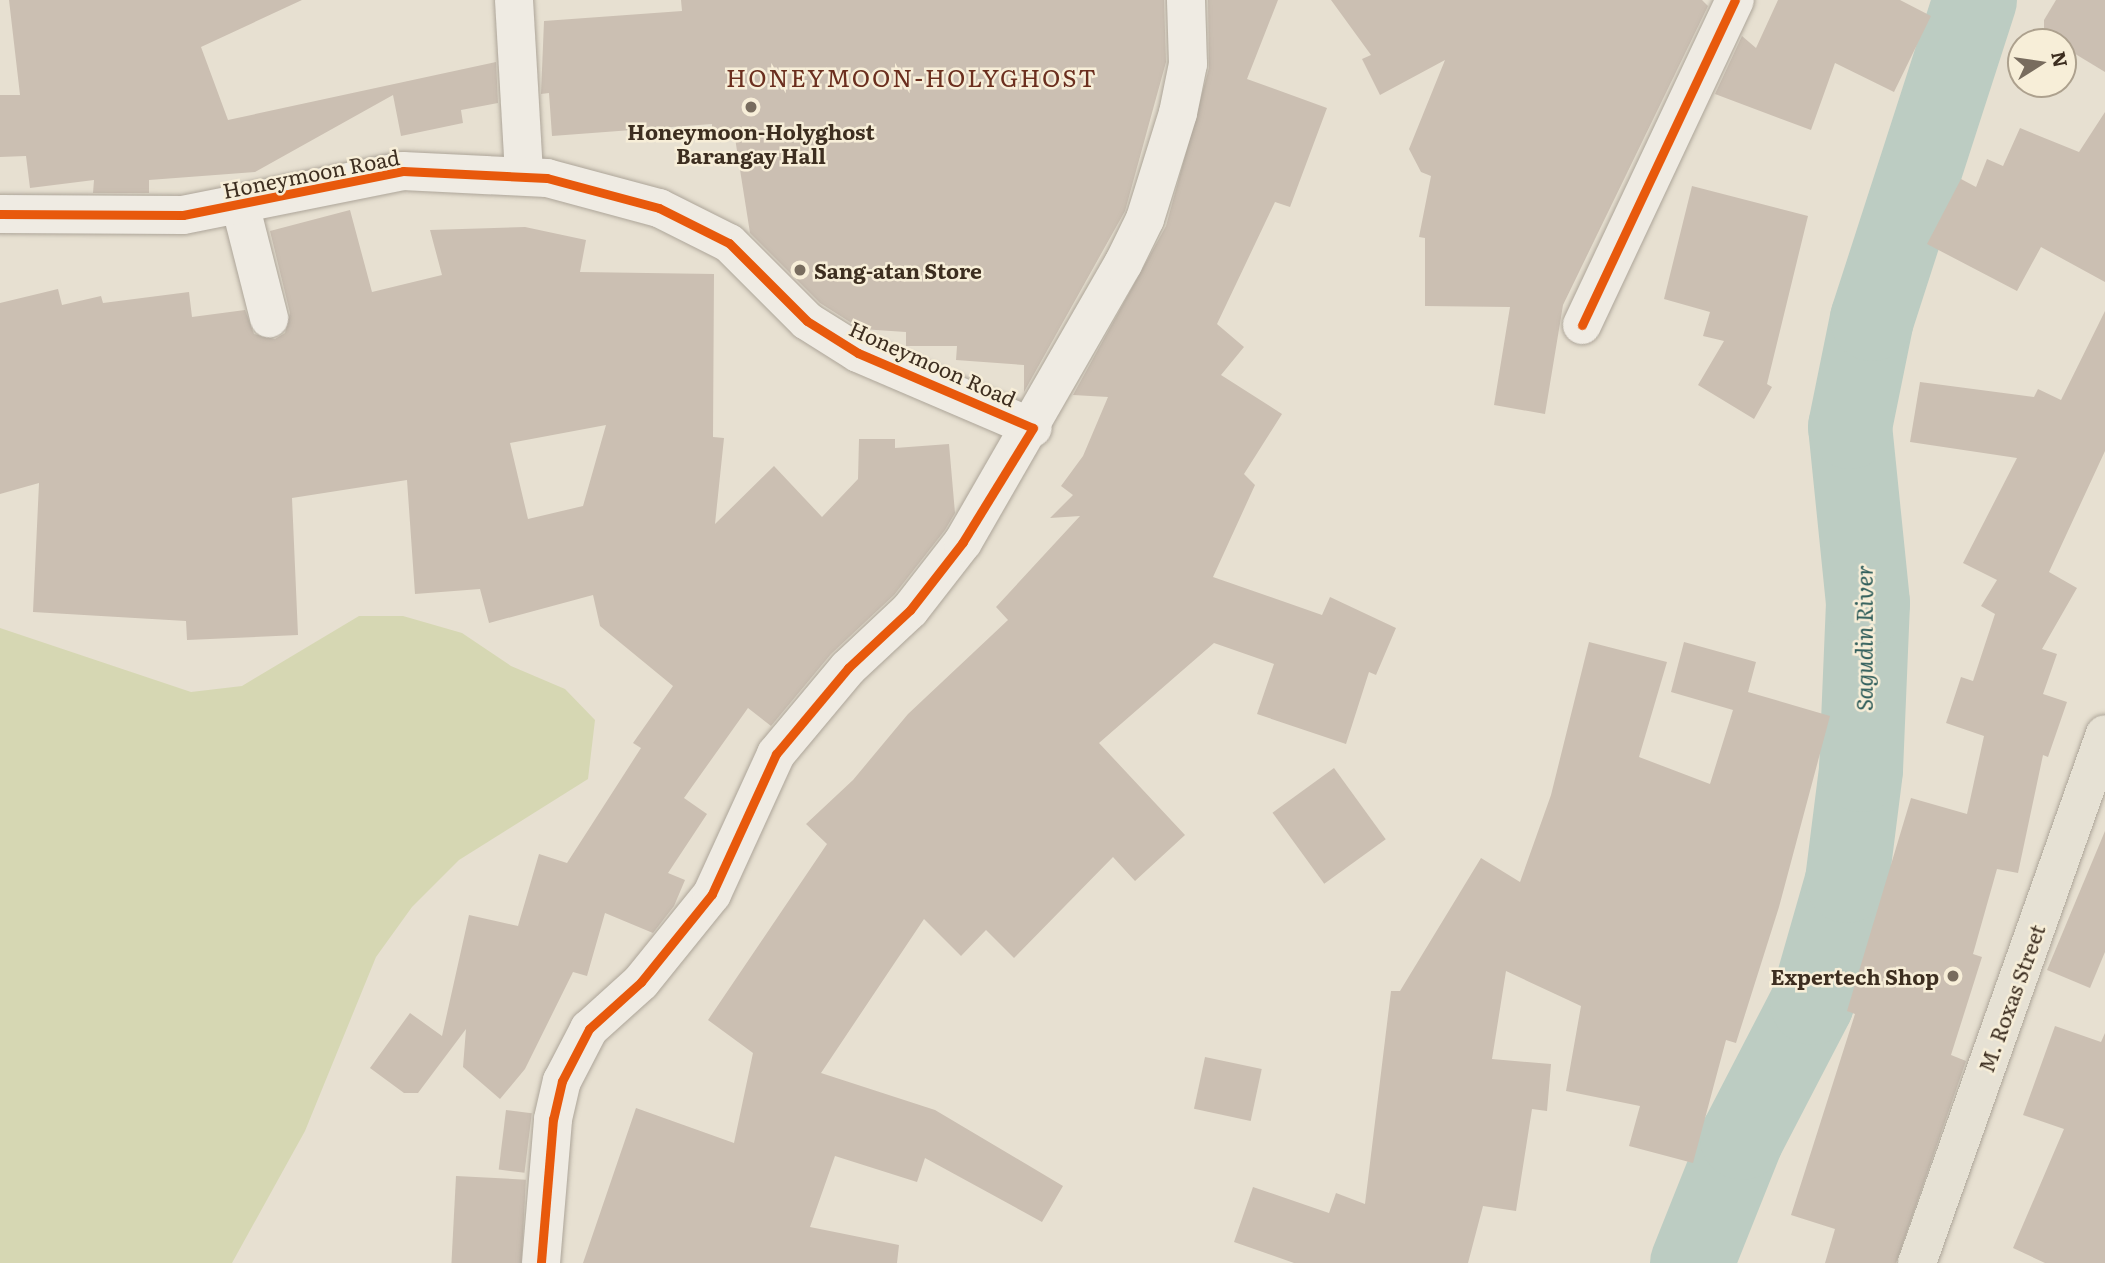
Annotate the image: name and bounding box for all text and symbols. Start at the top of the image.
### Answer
north arrow [2007,28,2077,98]
text: N [2045,48,2076,70]
district label: HONEYMOON-HOLYGHOST [728,63,1096,91]
marker: Honeymoon-Holyghost Barangay Hall [743,99,759,115]
place label: Honeymoon-Holyghost Barangay Hall [627,118,875,168]
street label: Honeymoon Road [220,143,402,203]
place label: Sang-atan Store [814,257,982,283]
marker: Sang-atan Store [792,262,808,278]
street label: Honeymoon Road [846,315,1020,411]
water label: Sagudin River [1849,565,1877,711]
street label: M. Roxas Street [1973,921,2049,1075]
place label: Expertech Shop [1770,963,1939,989]
marker: Expertech Shop [1945,968,1961,984]

